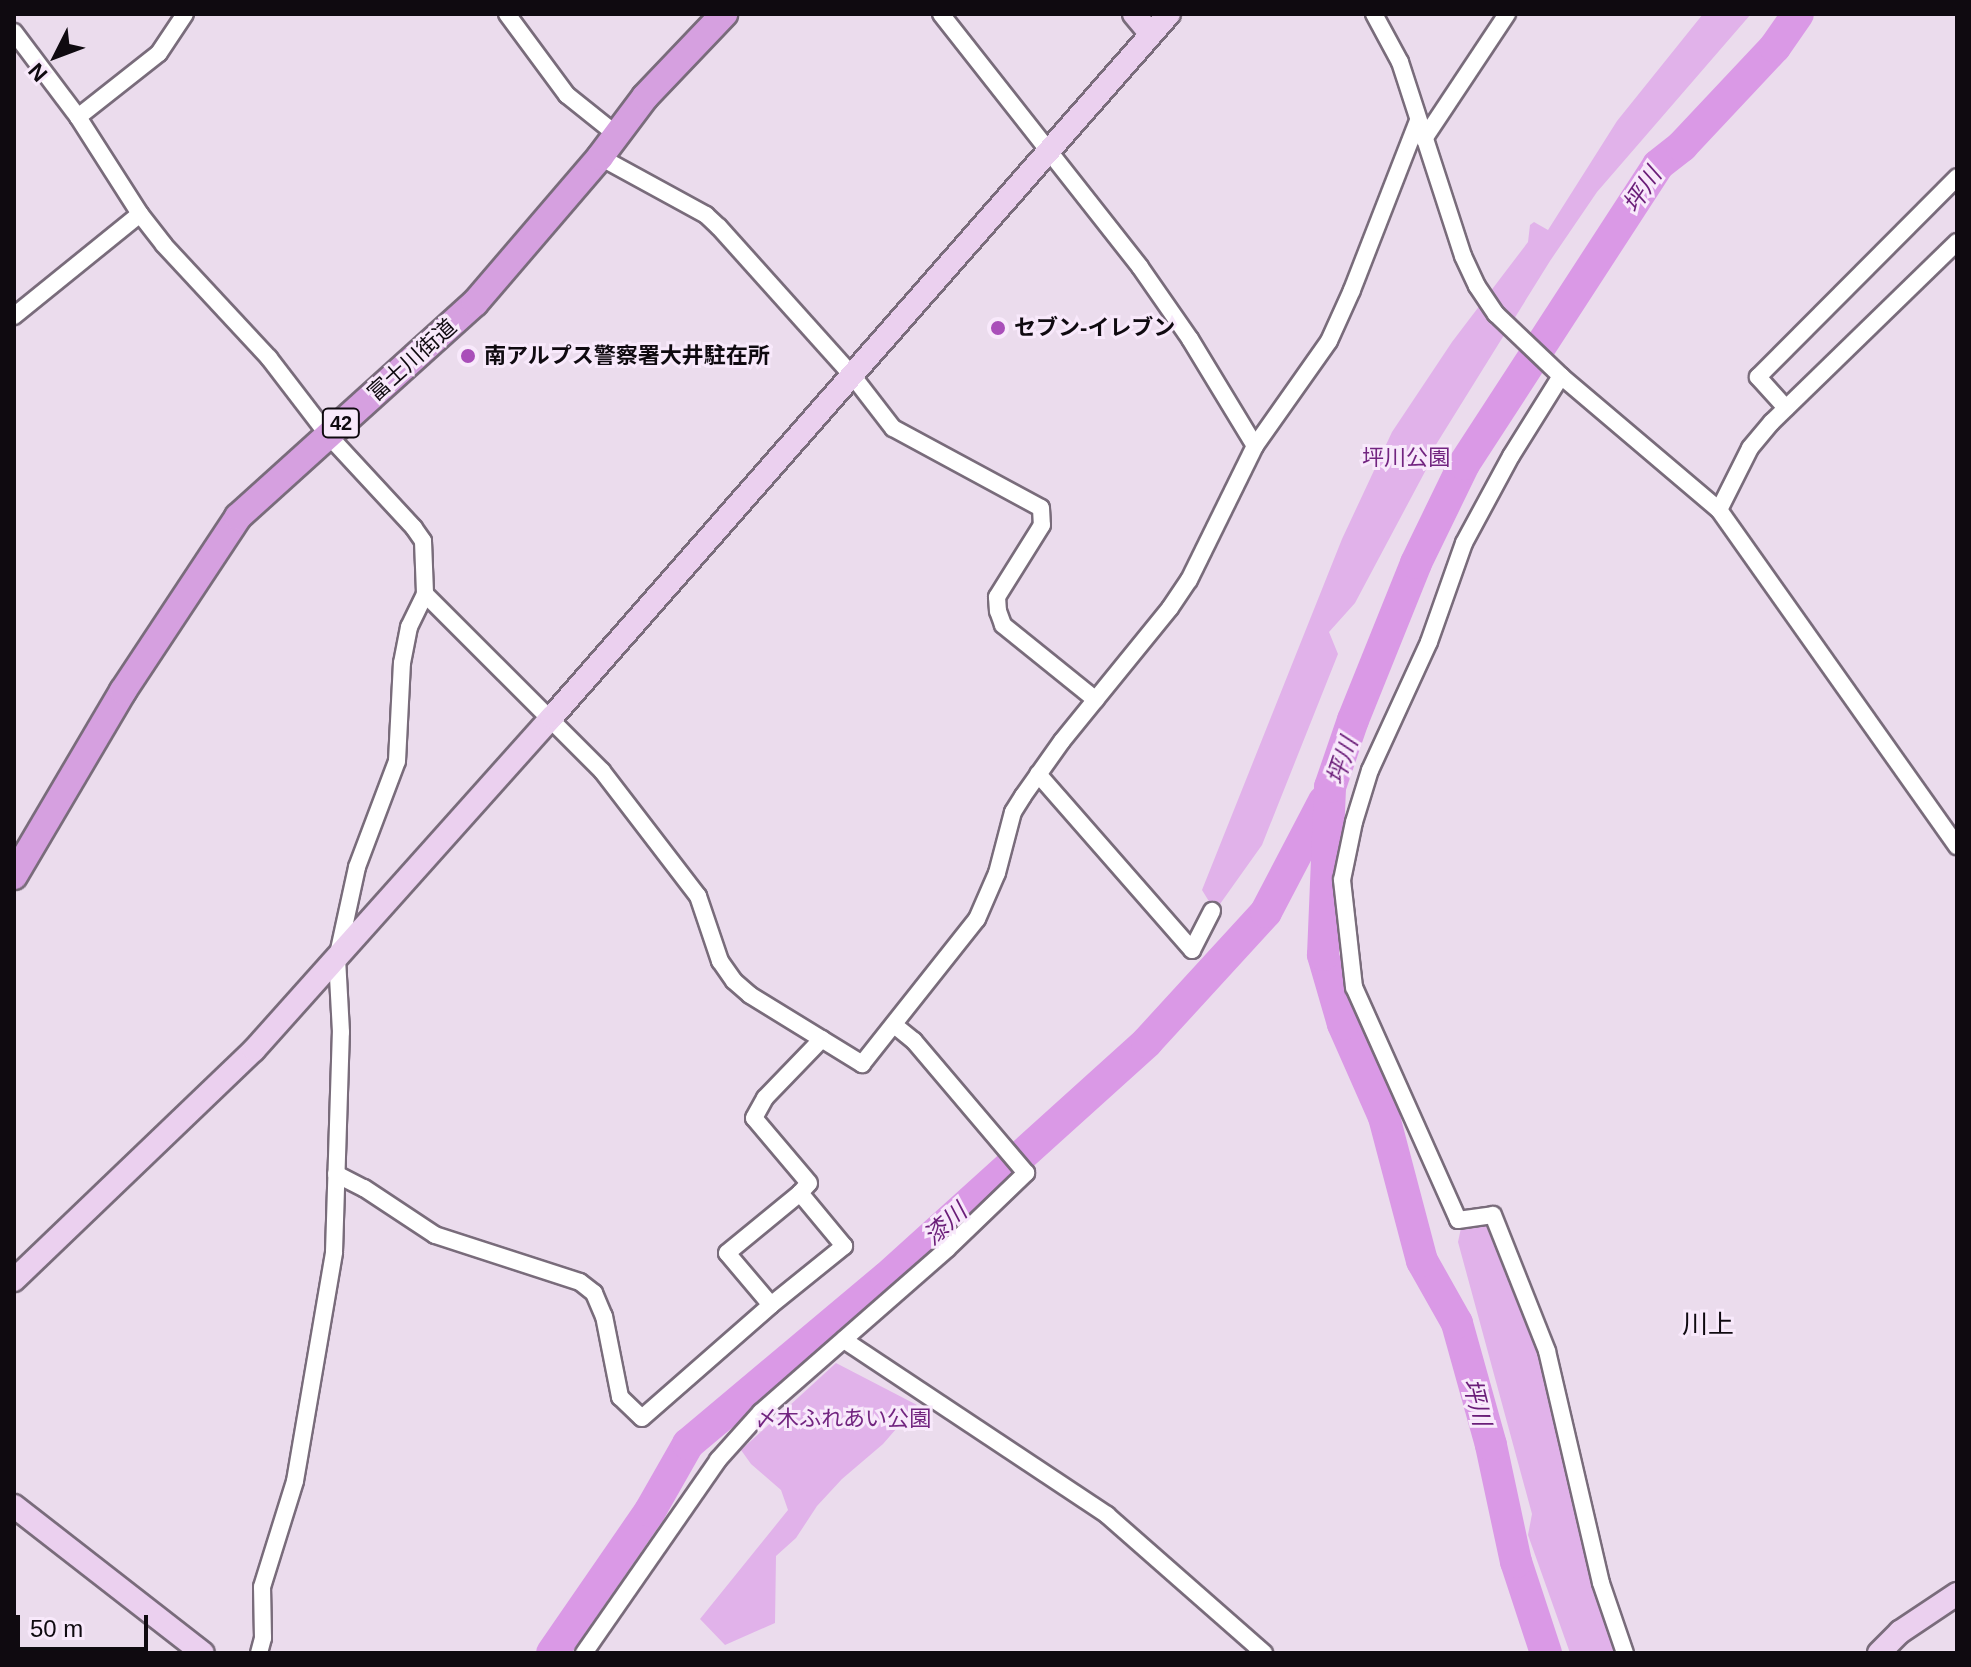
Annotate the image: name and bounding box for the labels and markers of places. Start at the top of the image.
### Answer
place label: セブン-イレブン [1014,315,1175,341]
marker: セブン-イレブン [989,319,1007,337]
place label: 南アルプス警察署大井駐在所 [484,343,770,369]
marker: 南アルプス警察署大井駐在所 [459,347,477,365]

